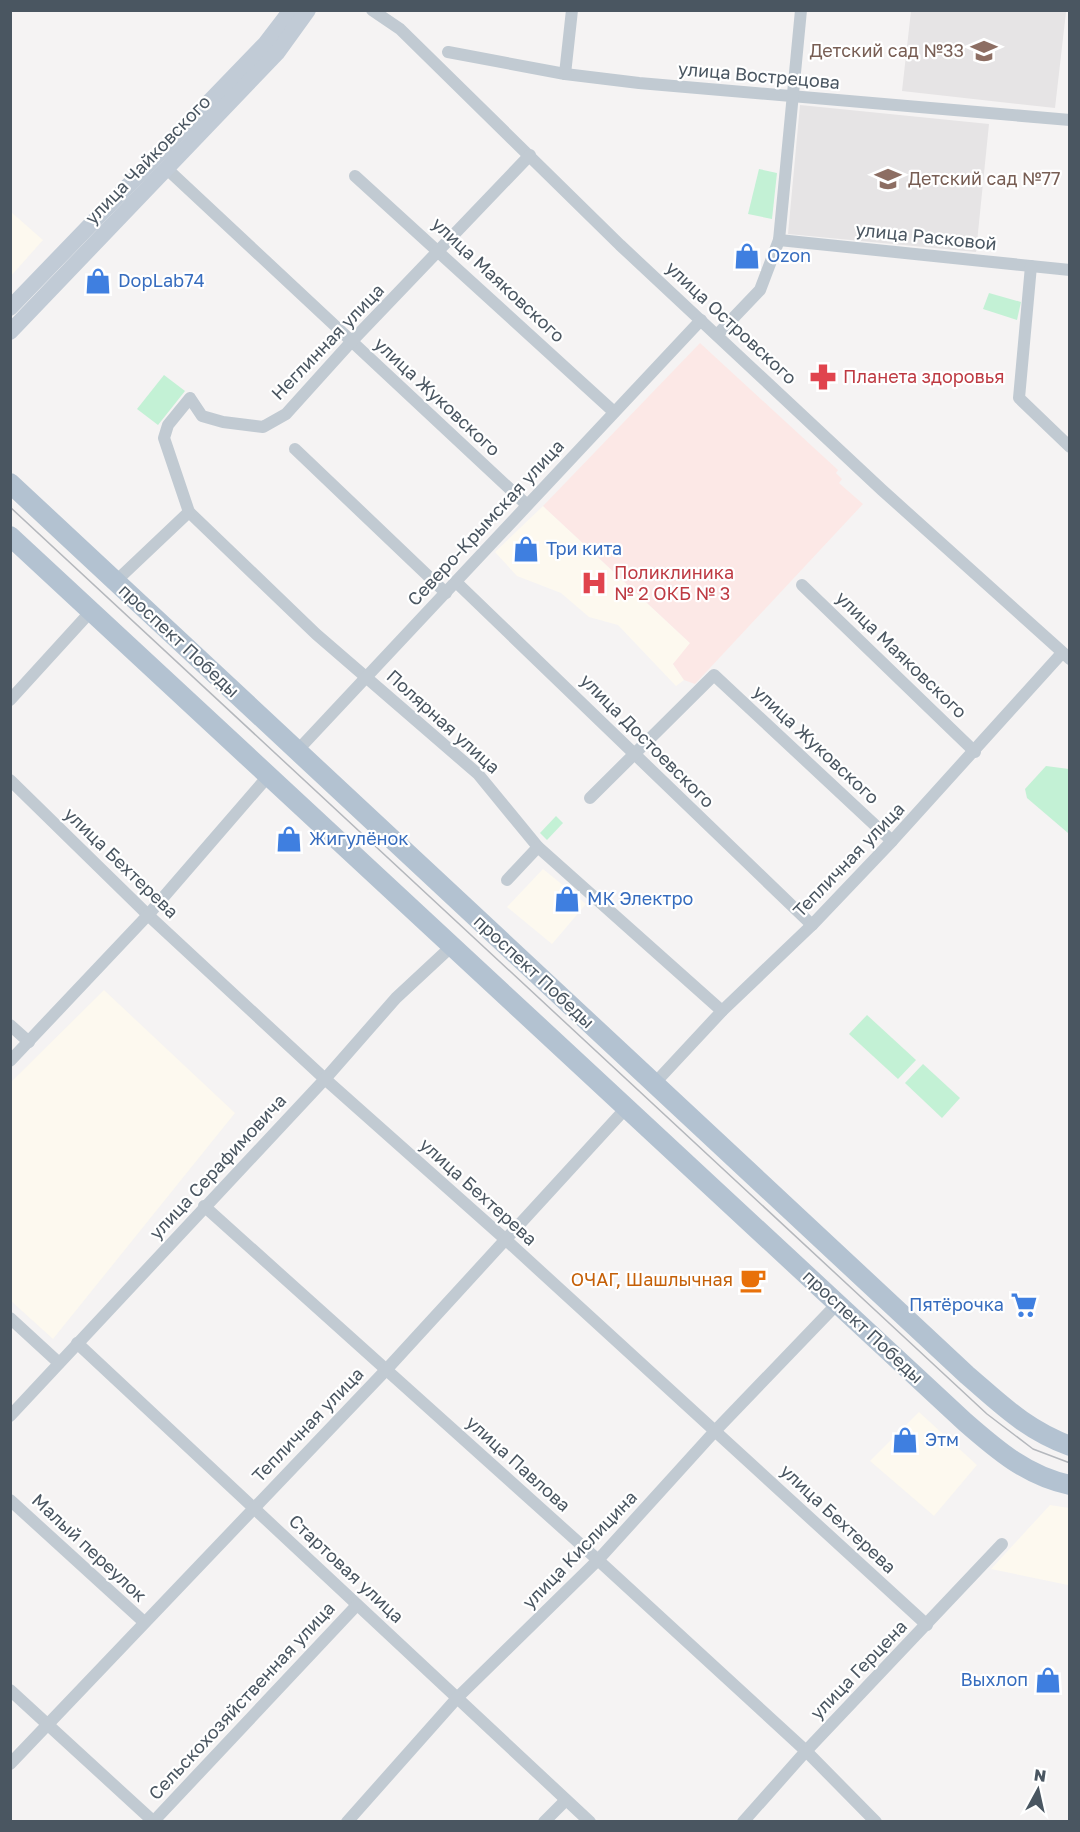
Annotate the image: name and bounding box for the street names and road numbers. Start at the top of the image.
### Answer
street label: улица Вострецова [677,57,841,93]
street label: улица Чайковского [80,90,215,228]
street label: улица Маяковского [428,212,570,347]
street label: улица Расковой [854,218,998,254]
street label: улица Островского [662,256,802,389]
street label: Неглинная улица [266,279,388,404]
street label: улица Жуковского [370,332,505,460]
street label: Северо-Крымская улица [402,435,568,610]
street label: проспект Победы [115,579,244,702]
street label: улица Маяковского [832,586,972,722]
street label: Полярная улица [383,665,505,778]
street label: улица Достоевского [576,669,719,812]
street label: улица Жуковского [749,680,884,808]
street label: Тепличная улица [788,797,909,921]
street label: улица Бехтерева [60,802,183,922]
street label: проспект Победы [470,910,599,1033]
street label: улица Серафимовича [144,1089,290,1243]
street label: улица Бехтерева [416,1133,542,1250]
street label: проспект Победы [799,1265,928,1388]
street label: Тепличная улица [247,1362,368,1486]
street label: улица Павлова [462,1411,575,1516]
street label: улица Бехтерева [776,1459,901,1578]
street label: улица Кислицина [517,1486,641,1613]
street label: Малый переулок [28,1489,152,1606]
street label: Стартовая улица [285,1509,409,1627]
street label: Сельскохозяйственная улица [144,1597,339,1804]
street label: улица Герцена [805,1615,911,1724]

